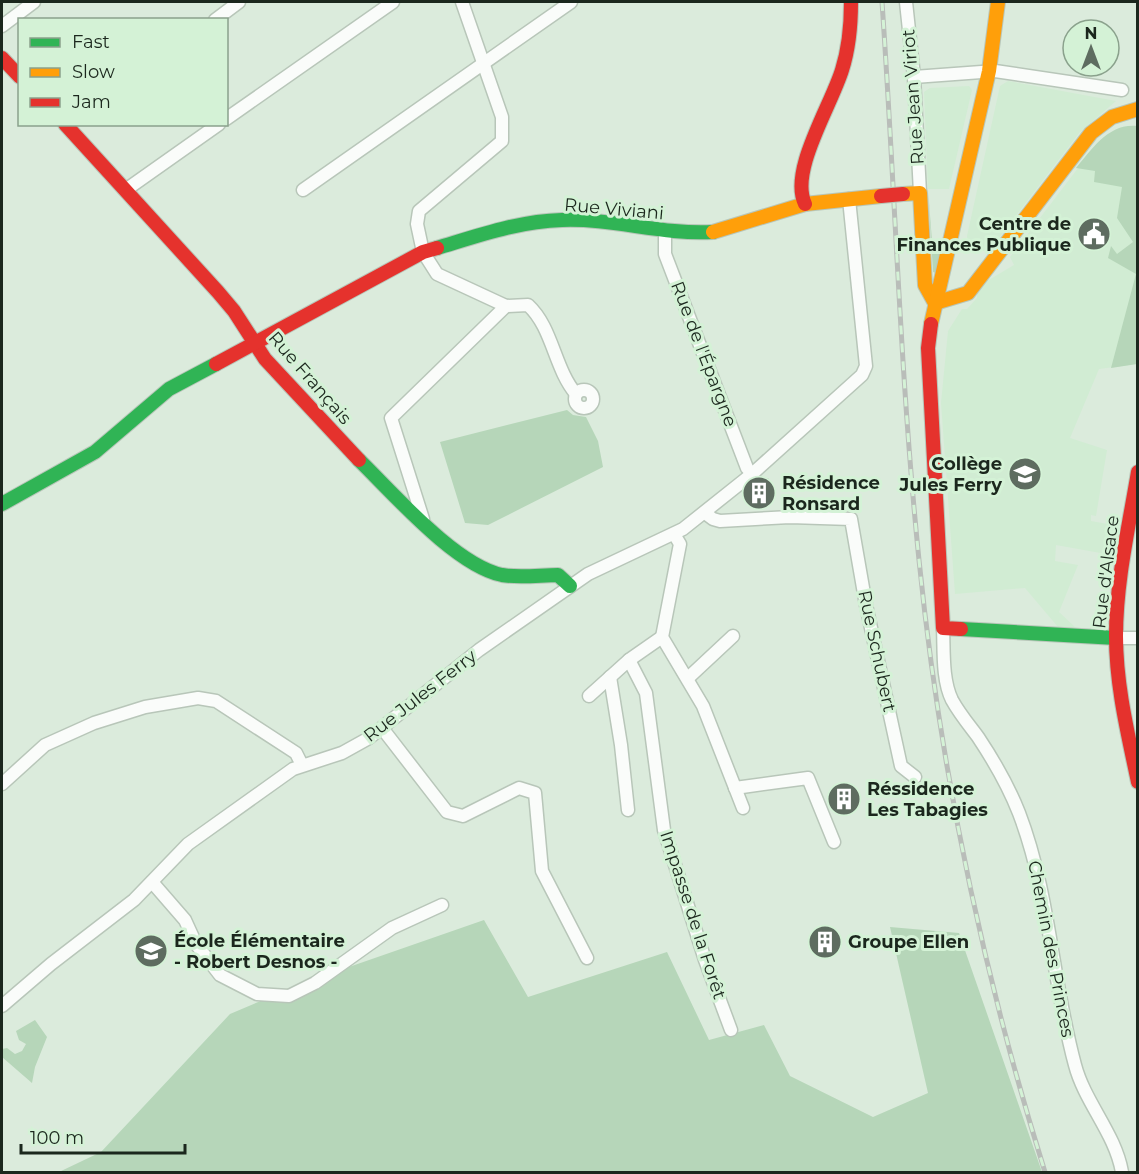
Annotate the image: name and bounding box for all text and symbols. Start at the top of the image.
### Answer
legend [18,18,228,126]
north arrow [1061,18,1121,78]
text: N [1085,24,1097,43]
street label: Rue Jean Viriot [897,29,929,165]
text: Fast [72,31,110,53]
text: Slow [72,61,115,83]
text: Jam [71,91,111,113]
street label: Rue Viviani [563,194,665,224]
place label: Centre de Finances Publique [897,213,1071,256]
public building icon: Centre de Finances Publique [1076,216,1112,252]
street label: Rue de l'Épargne [666,278,742,430]
street label: Rue Français [264,327,356,429]
place label: Collège Jules Ferry [899,453,1002,496]
school or university icon: Collège Jules Ferry [1007,456,1043,492]
place label: Résidence Ronsard [782,472,880,515]
building icon: Résidence Ronsard [741,475,777,511]
street label: Rue d'Alsace [1088,514,1124,630]
street label: Rue Schubert [853,588,901,714]
street label: Rue Jules Ferry [359,645,481,747]
place label: Réssidence Les Tabagies [867,778,988,821]
building icon: Réssidence Les Tabagies [826,781,862,817]
street label: Impasse de la Forêt [655,828,731,1002]
street label: Chemin des Princes [1023,859,1079,1039]
building icon: Groupe Ellen [807,924,843,960]
place label: École Élémentaire - Robert Desnos - [174,930,345,973]
place label: Groupe Ellen [848,931,969,953]
school or university icon: École Élémentaire - Robert Desnos - [133,933,169,969]
scale bar [21,1117,184,1155]
text: 100 m [30,1127,84,1149]

